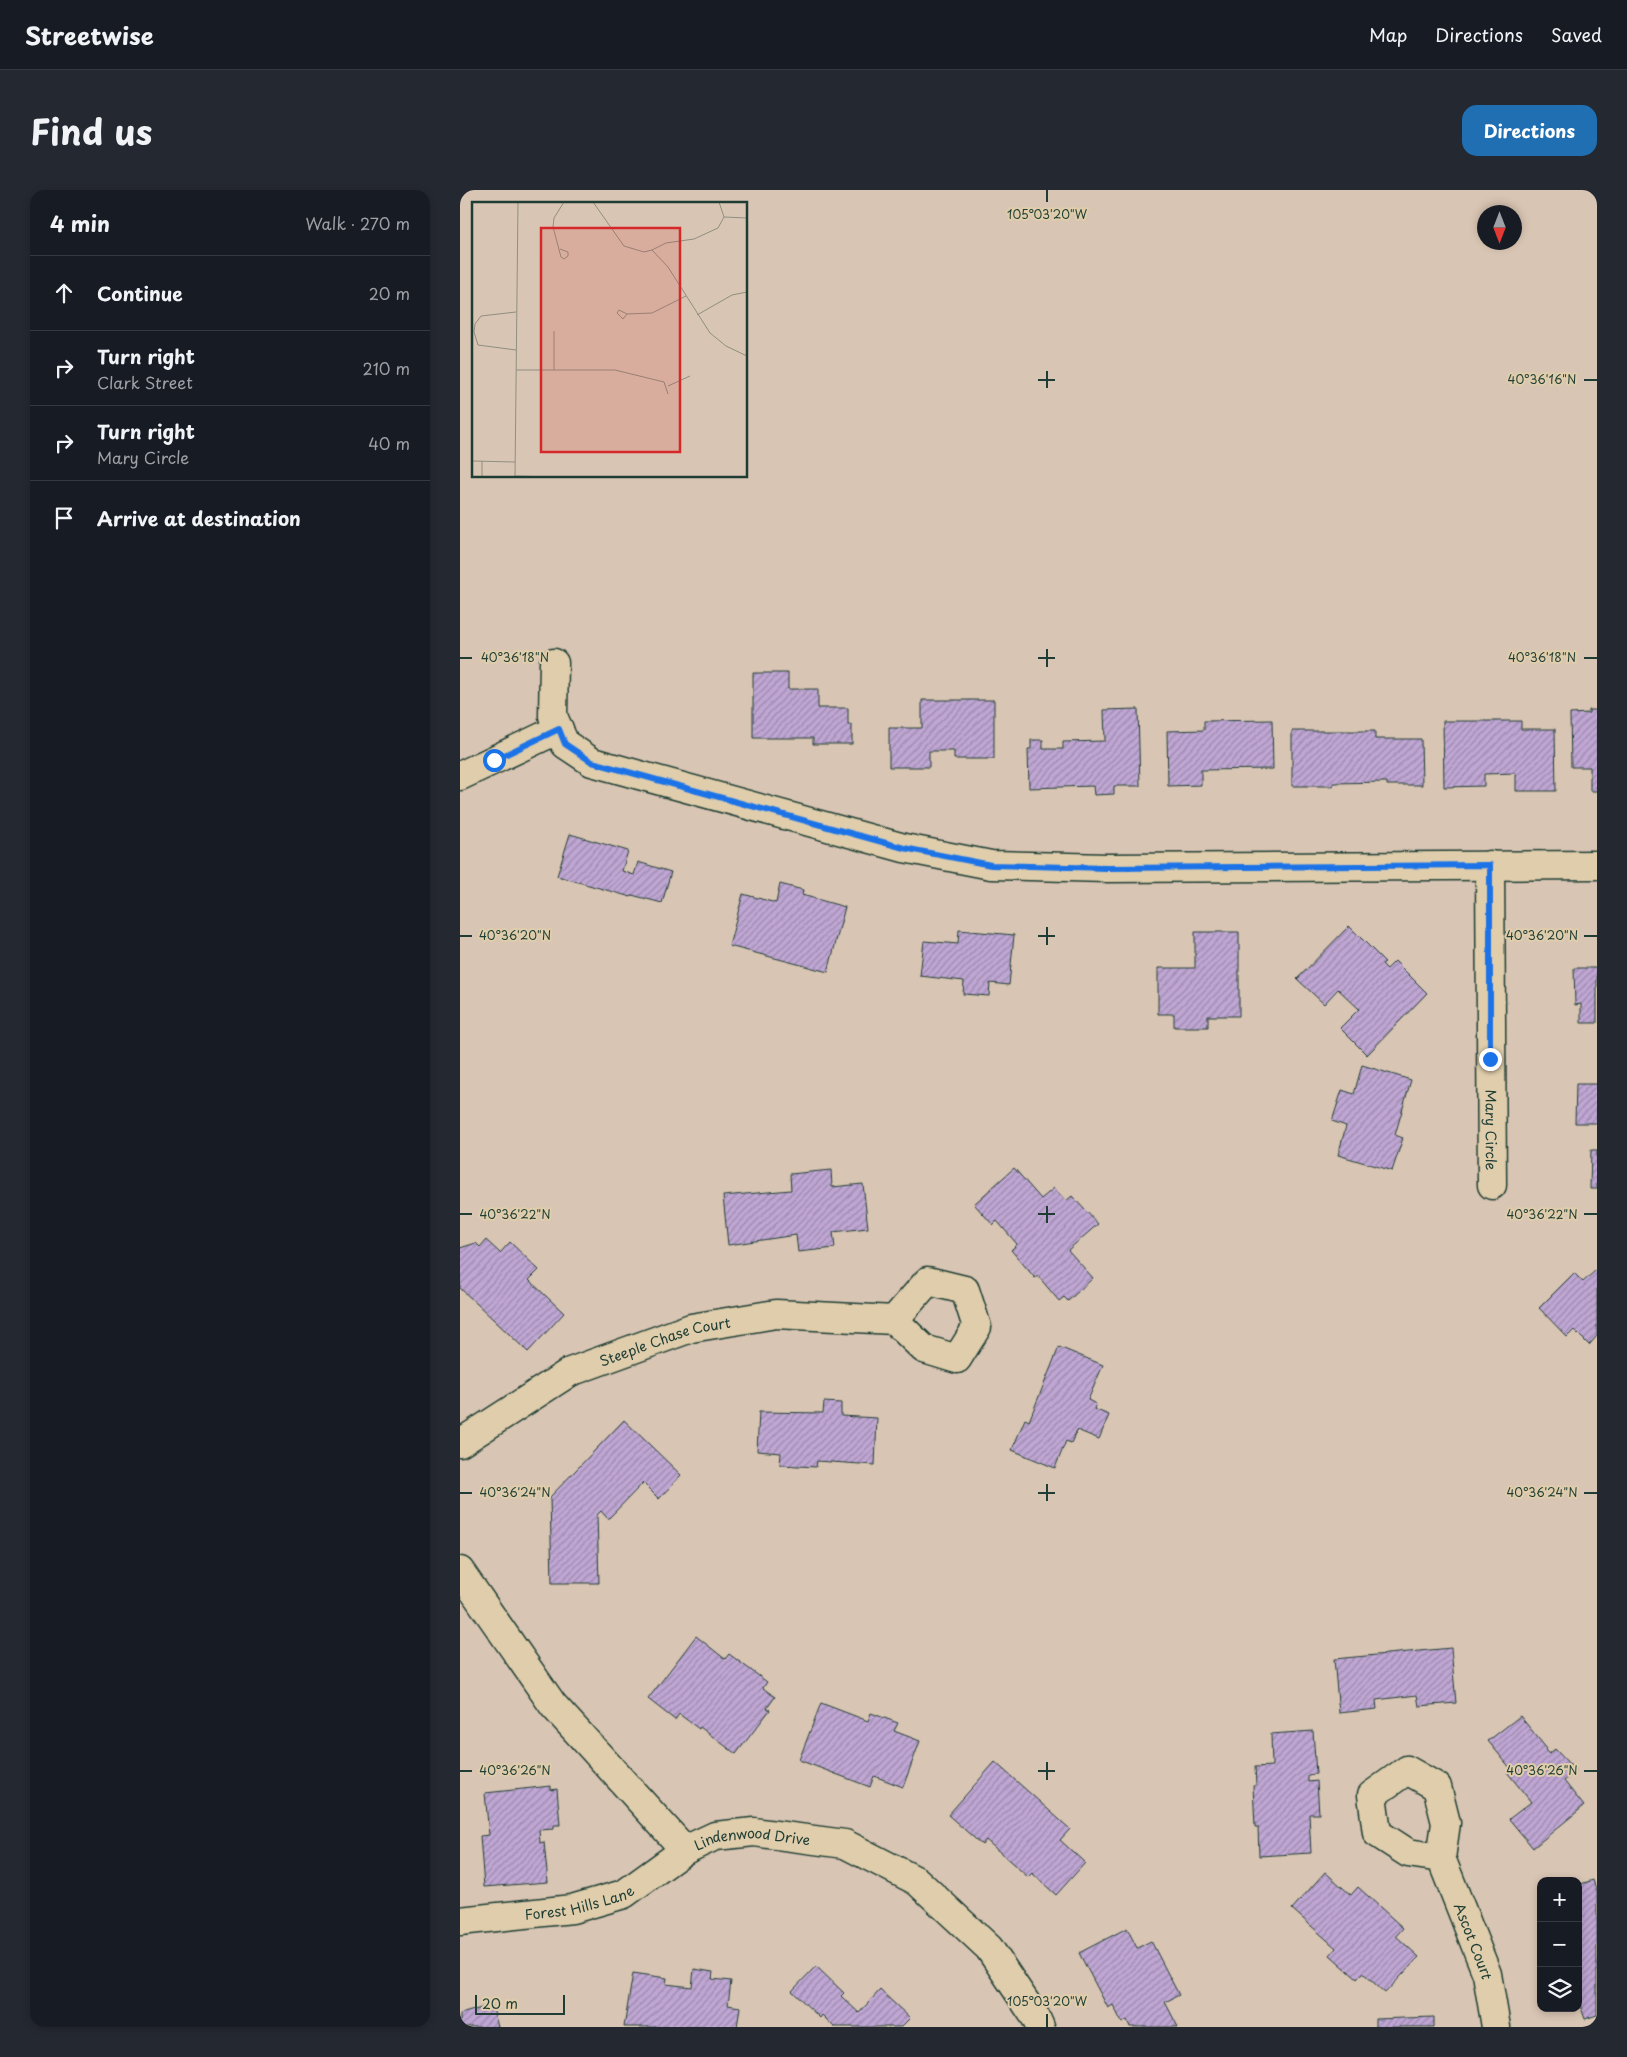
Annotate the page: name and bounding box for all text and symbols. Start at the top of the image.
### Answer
text: Streetwise [25,17,154,53]
text: Map [1369,21,1407,48]
text: Directions [1435,21,1523,48]
text: Saved [1551,21,1602,48]
text: Find us [30,104,152,157]
button: Directions [1462,105,1597,156]
inset map [472,202,748,478]
text: 105°03'20"W [1007,205,1088,223]
north arrow [1477,205,1522,250]
text: 4 min [50,207,110,239]
text: Walk · 270 m [306,211,410,235]
icon: ahead [50,279,78,307]
text: Continue [97,279,183,307]
text: 20 m [369,281,410,305]
text: Turn right [97,342,195,370]
icon: right [50,354,78,382]
text: 210 m [362,356,410,380]
text: Clark Street [97,370,193,394]
text: 40°36'16"N [1508,370,1576,388]
text: Turn right [97,417,195,445]
icon: right [50,429,78,457]
text: 40 m [368,431,410,455]
text: Mary Circle [97,445,189,469]
icon: arrive [50,504,78,532]
text: Arrive at destination [97,504,301,532]
text: 40°36'18"N [481,648,549,666]
text: 40°36'18"N [1508,648,1576,666]
route start [483,749,506,772]
text: 40°36'20"N [479,926,551,944]
text: 40°36'20"N [1506,926,1578,944]
route end [1479,1048,1502,1071]
street label: Mary Circle [1481,1090,1502,1171]
text: 40°36'22"N [479,1205,551,1223]
text: 40°36'22"N [1506,1205,1578,1223]
street label: Steeple Chase Court [596,1311,732,1371]
text: 40°36'24"N [479,1483,551,1501]
text: 40°36'24"N [1506,1483,1578,1501]
text: 40°36'26"N [479,1761,551,1779]
text: 40°36'26"N [1506,1761,1578,1779]
street label: Lindenwood Drive [690,1821,812,1855]
map controls [1537,1877,1582,2012]
button: + [1537,1877,1582,1922]
street label: Forest Hills Lane [524,1879,638,1925]
street label: Ascot Court [1449,1899,1498,1981]
button: − [1537,1922,1582,1967]
button: layers [1537,1967,1582,2012]
scale bar [475,1992,565,2015]
text: 105°03'20"W [1007,1992,1088,2010]
text: 20 m [482,1993,518,2014]

